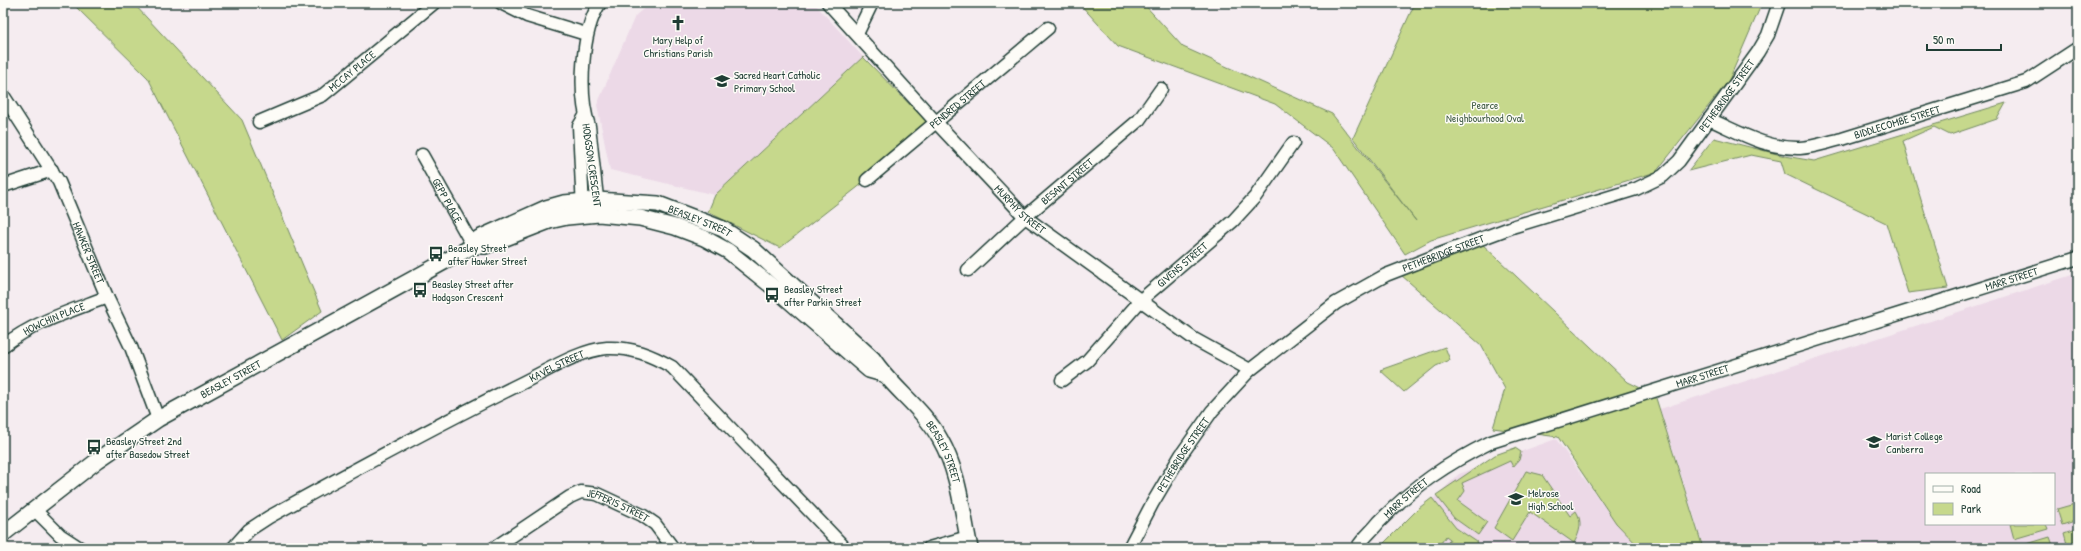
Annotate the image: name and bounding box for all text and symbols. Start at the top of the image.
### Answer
church icon: Mary Help of Christians Parish [669,14,687,32]
scale bar [1927,26,2001,52]
text: 50 m [1933,31,1954,48]
place label: Mary Help of Christians Parish [643,33,713,60]
street label: MCCAY PLACE [325,47,378,95]
street label: PETHEBRIDGE STREET [1695,56,1758,135]
place label: Sacred Heart Catholic Primary School [734,68,821,95]
school or university icon: Sacred Heart Catholic Primary School [713,72,731,90]
street label: PENDRED STREET [926,76,989,132]
park label: Pearce Neighbourhood Oval [1446,98,1524,125]
street label: BIDDLECOMBE STREET [1852,102,1943,142]
street label: HODGSON CRESCENT [579,122,605,208]
street label: BESANT STREET [1038,154,1097,208]
street label: GEPP PLACE [429,176,466,225]
street label: MURPHY STREET [991,182,1049,237]
street label: BEASLEY STREET [666,202,735,240]
street label: HAWKER STREET [69,220,108,286]
street label: PETHEBRIDGE STREET [1400,231,1487,275]
street label: GIVENS STREET [1154,238,1211,290]
place label: Beasley Street after Hawker Street [448,241,527,268]
bus stop icon: Beasley Street after Hawker Street [427,245,445,263]
street label: MARR STREET [1983,264,2040,294]
place label: Beasley Street after Hodgson Crescent [432,277,515,304]
bus stop icon: Beasley Street after Hodgson Crescent [411,281,429,299]
place label: Beasley Street after Parkin Street [784,282,861,309]
bus stop icon: Beasley Street after Parkin Street [763,286,781,304]
street label: HOWCHIN PLACE [20,299,87,338]
street label: KAVEL STREET [527,346,587,385]
street label: BEASLEY STREET [198,356,264,401]
street label: MARR STREET [1674,361,1731,391]
street label: PETHEBRIDGE STREET [1154,414,1213,495]
street label: BEASLEY STREET [923,418,964,485]
place label: Marist College Canberra [1886,429,1944,456]
school or university icon: Marist College Canberra [1865,433,1883,451]
place label: Beasley Street 2nd after Basedow Street [106,434,190,461]
bus stop icon: Beasley Street 2nd after Basedow Street [85,438,103,456]
legend [1925,473,2055,525]
street label: MARR STREET [1380,474,1431,521]
text: Road [1961,480,1981,497]
street label: JEFFERIS STREET [586,486,653,525]
place label: Melrose High School [1528,486,1573,513]
school or university icon: Melrose High School [1507,490,1525,508]
text: Park [1961,500,1981,517]

